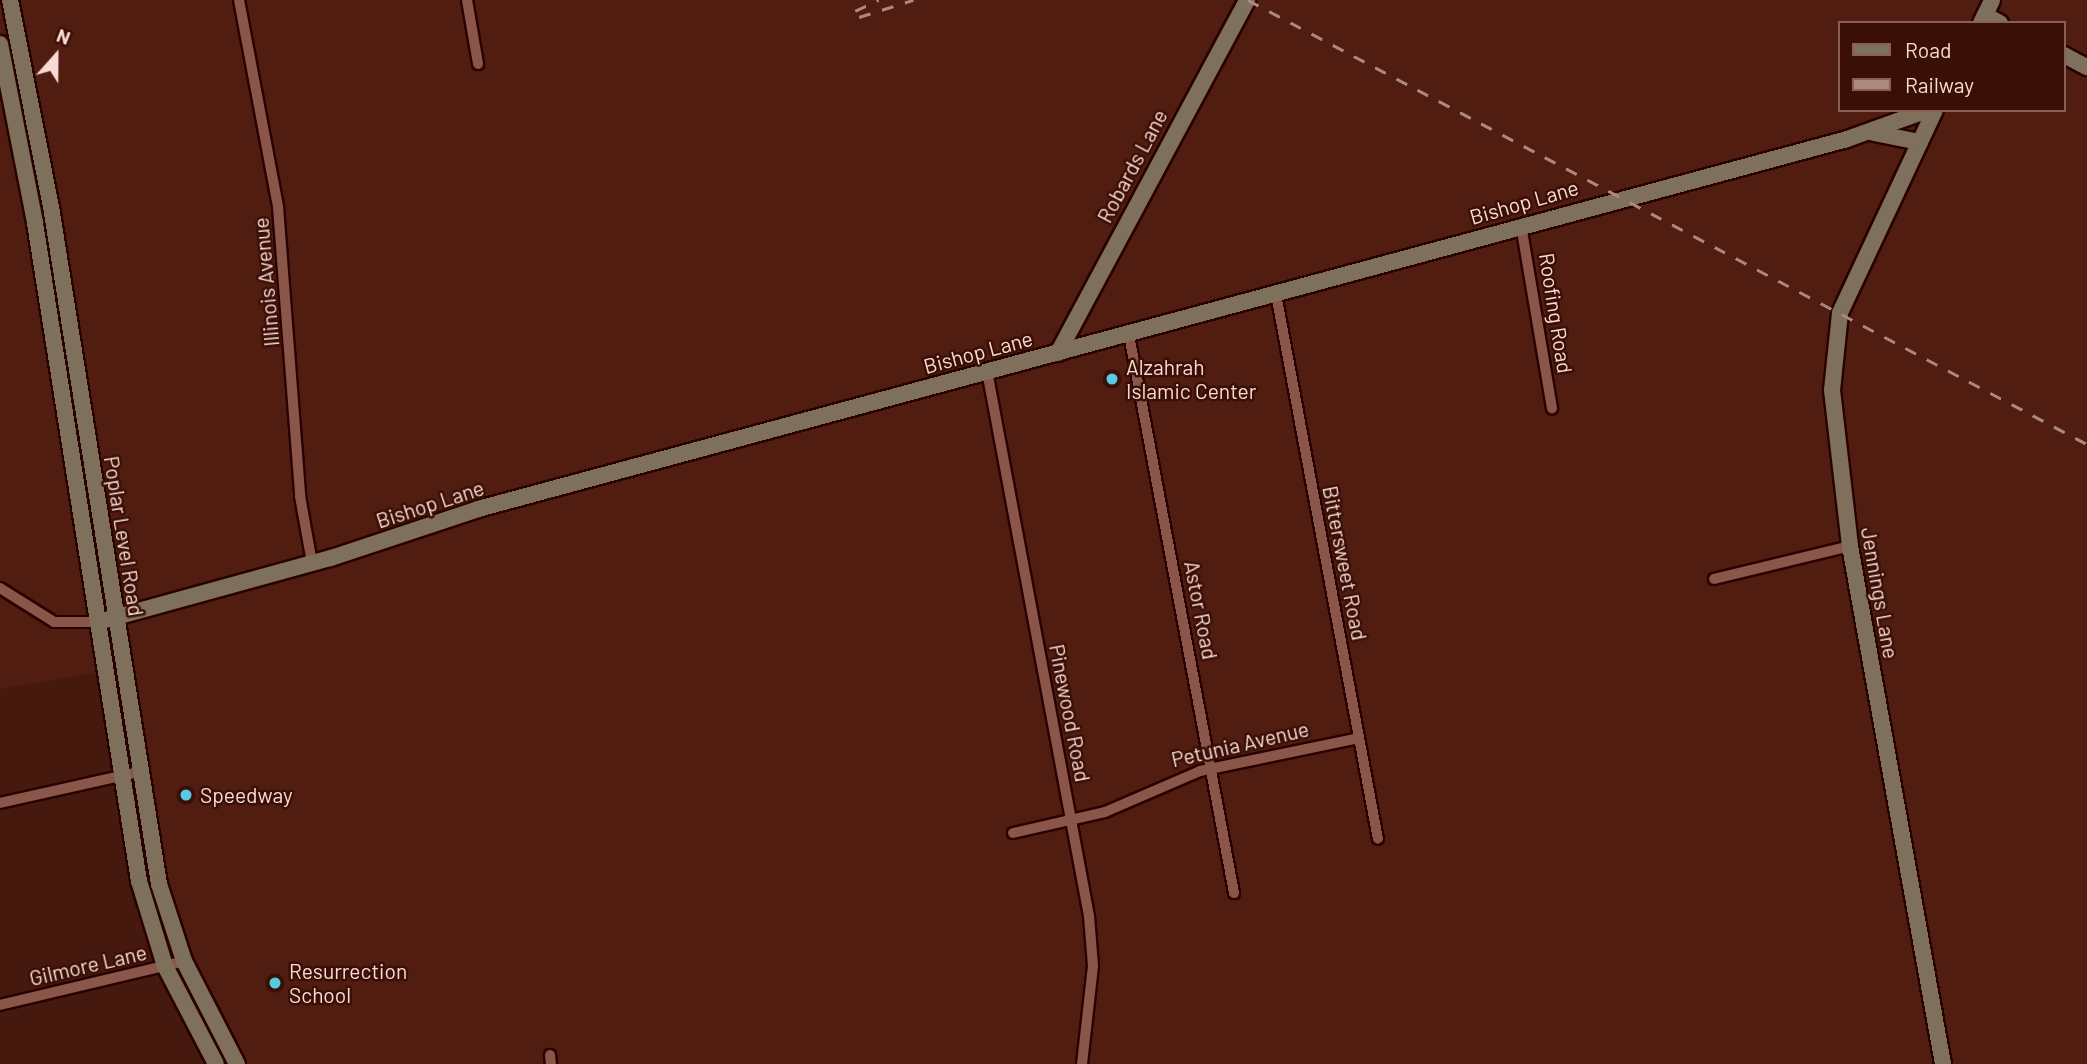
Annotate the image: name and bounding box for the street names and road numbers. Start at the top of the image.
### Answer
street label: Robards Lane [1092,105,1172,227]
street label: Bishop Lane [1467,174,1581,230]
street label: Illinois Avenue [248,216,284,348]
street label: Roofing Road [1534,251,1578,375]
street label: Bishop Lane [921,325,1035,379]
street label: Poplar Level Road [99,454,149,618]
street label: Bishop Lane [373,475,487,533]
street label: Bittersweet Road [1318,484,1372,642]
street label: Jennings Lane [1856,525,1904,661]
street label: Astor Road [1179,559,1223,661]
street label: Pinewood Road [1044,642,1096,784]
street label: Petunia Avenue [1169,716,1311,772]
street label: Gilmore Lane [27,939,149,991]

